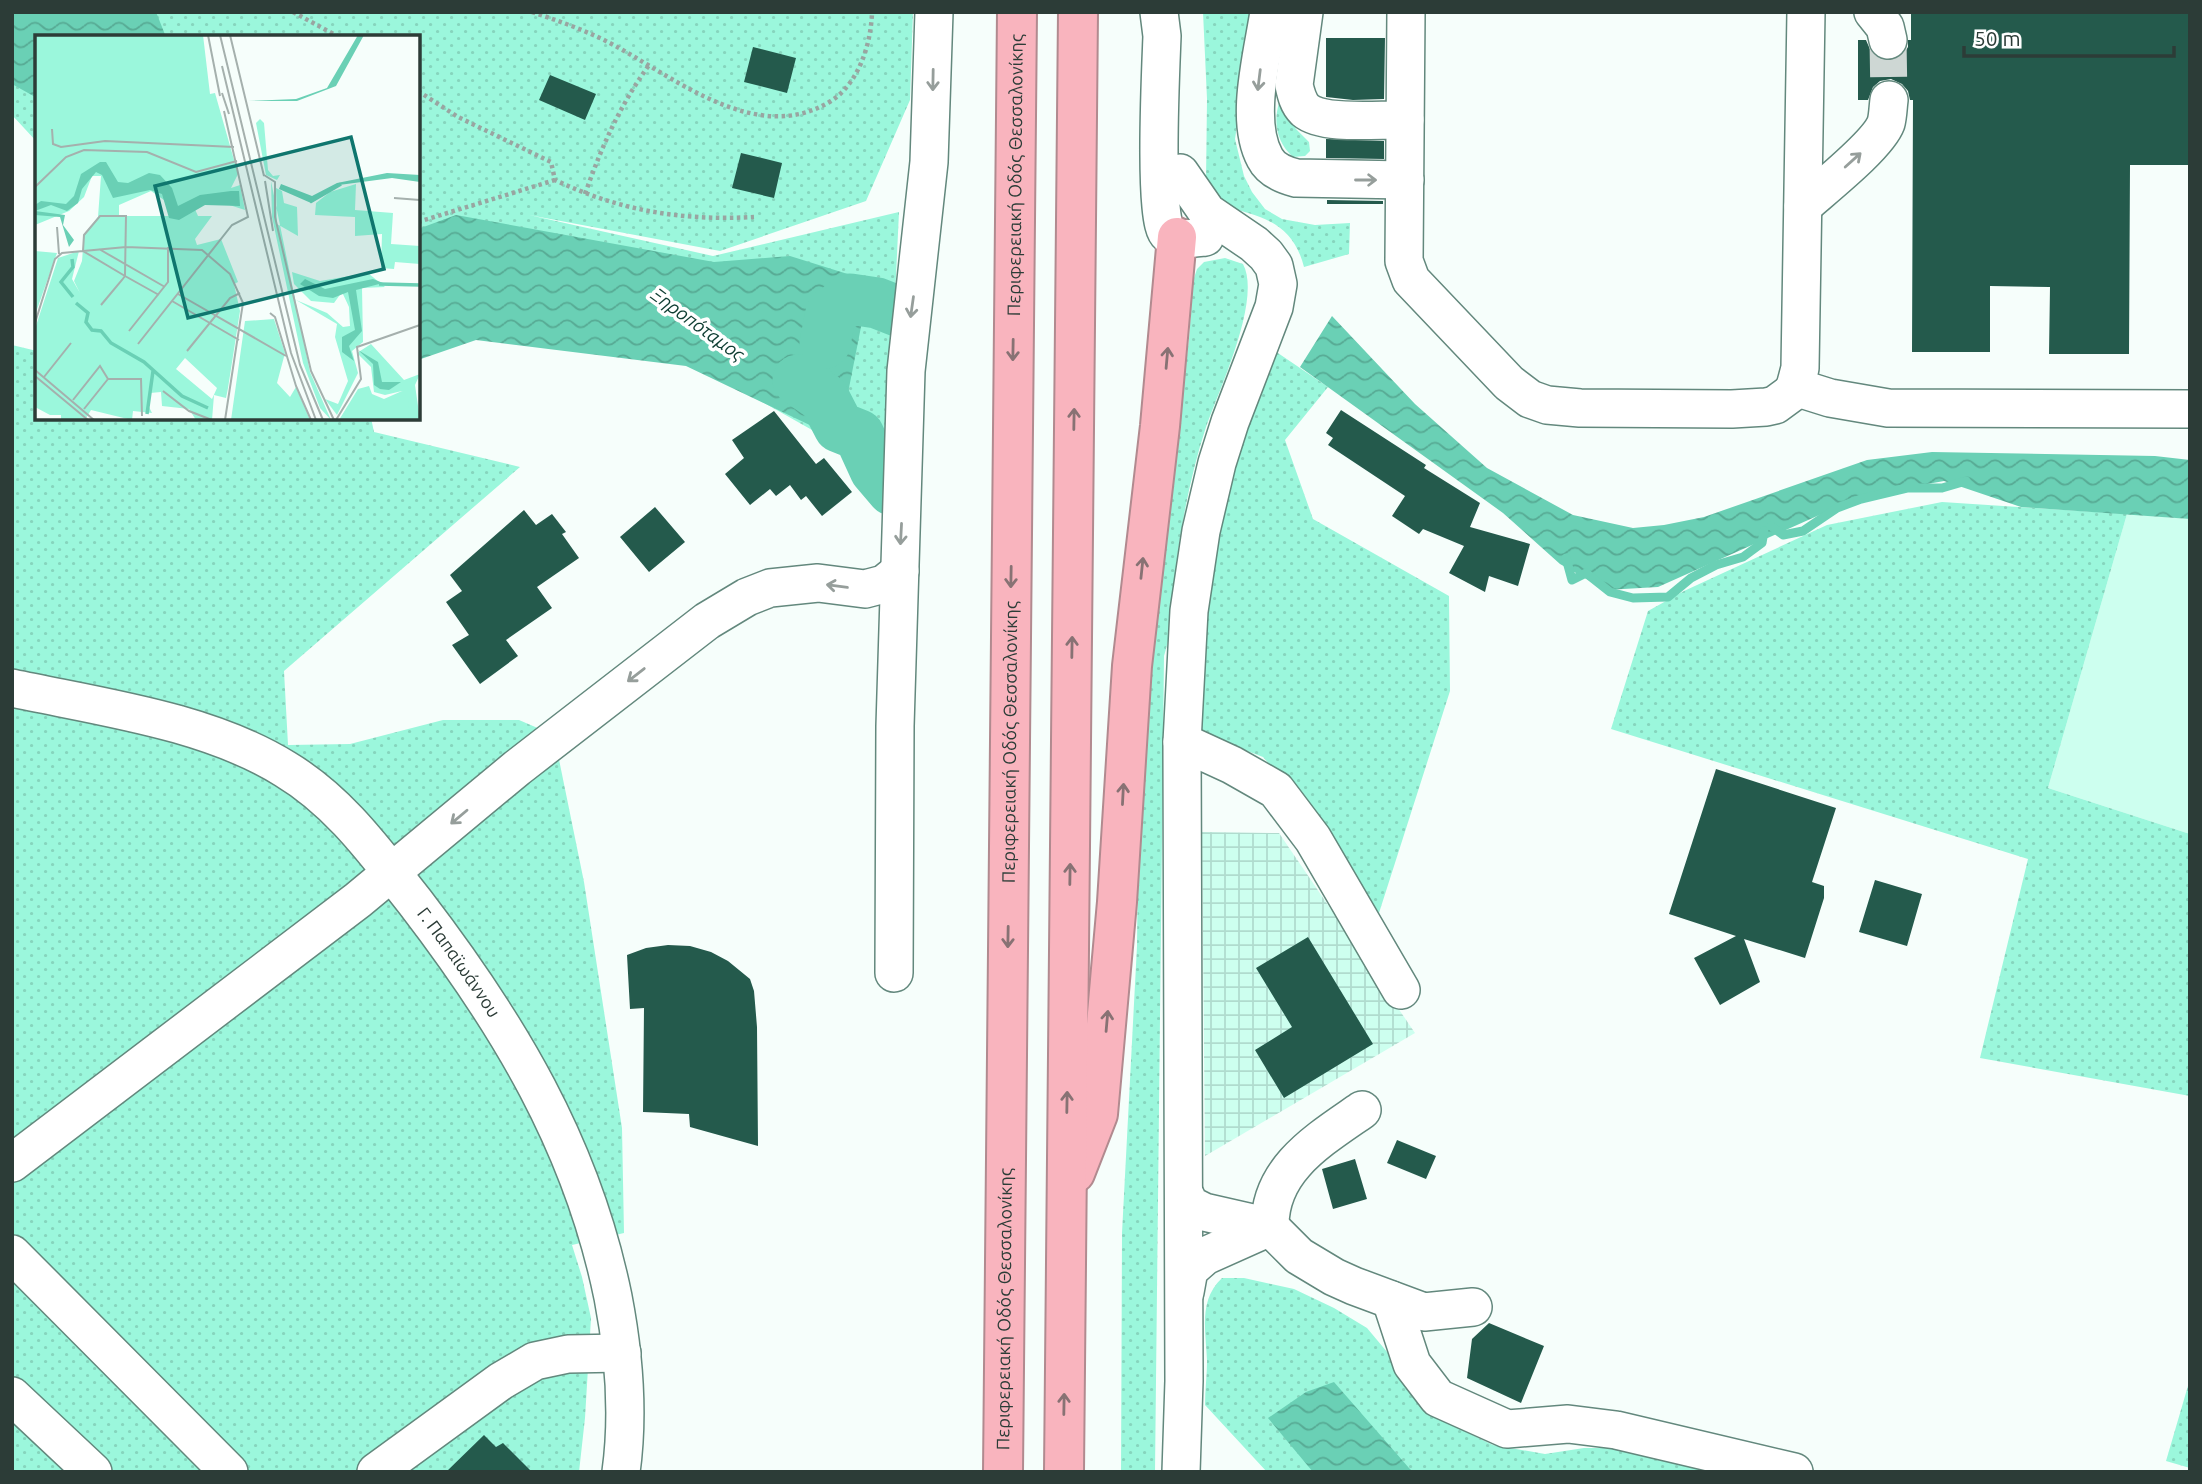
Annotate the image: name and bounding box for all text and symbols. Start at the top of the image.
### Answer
scale bar [1964,14,2174,58]
text: 50 m [1974,26,2021,50]
street label: Περιφερειακή Οδός Θεσσαλονίκης [1003,34,1027,316]
inset map [35,35,420,420]
one-way arrow [1252,68,1265,91]
one-way arrow [926,69,939,92]
one-way arrow [1844,152,1862,168]
one-way arrow [1354,173,1377,187]
water label: Ξηροπόταμος [647,282,749,366]
one-way arrow [905,295,918,318]
one-way arrow [1007,338,1020,361]
one-way arrow [1161,347,1174,370]
one-way arrow [1067,408,1081,431]
one-way arrow [895,522,908,545]
one-way arrow [1136,557,1149,580]
one-way arrow [1004,566,1018,589]
one-way arrow [826,579,849,592]
street label: Περιφερειακή Οδός Θεσσαλονίκης [998,601,1021,883]
one-way arrow [1065,635,1079,658]
one-way arrow [628,667,646,682]
one-way arrow [1117,784,1130,806]
one-way arrow [450,809,468,824]
one-way arrow [1063,863,1076,886]
street label: Γ. Παπαϊωάννου [414,903,505,1021]
one-way arrow [1001,926,1015,949]
one-way arrow [1101,1011,1114,1033]
one-way arrow [1061,1090,1074,1113]
street label: Περιφερειακή Οδός Θεσσαλονίκης [992,1168,1016,1450]
one-way arrow [1058,1392,1071,1415]

